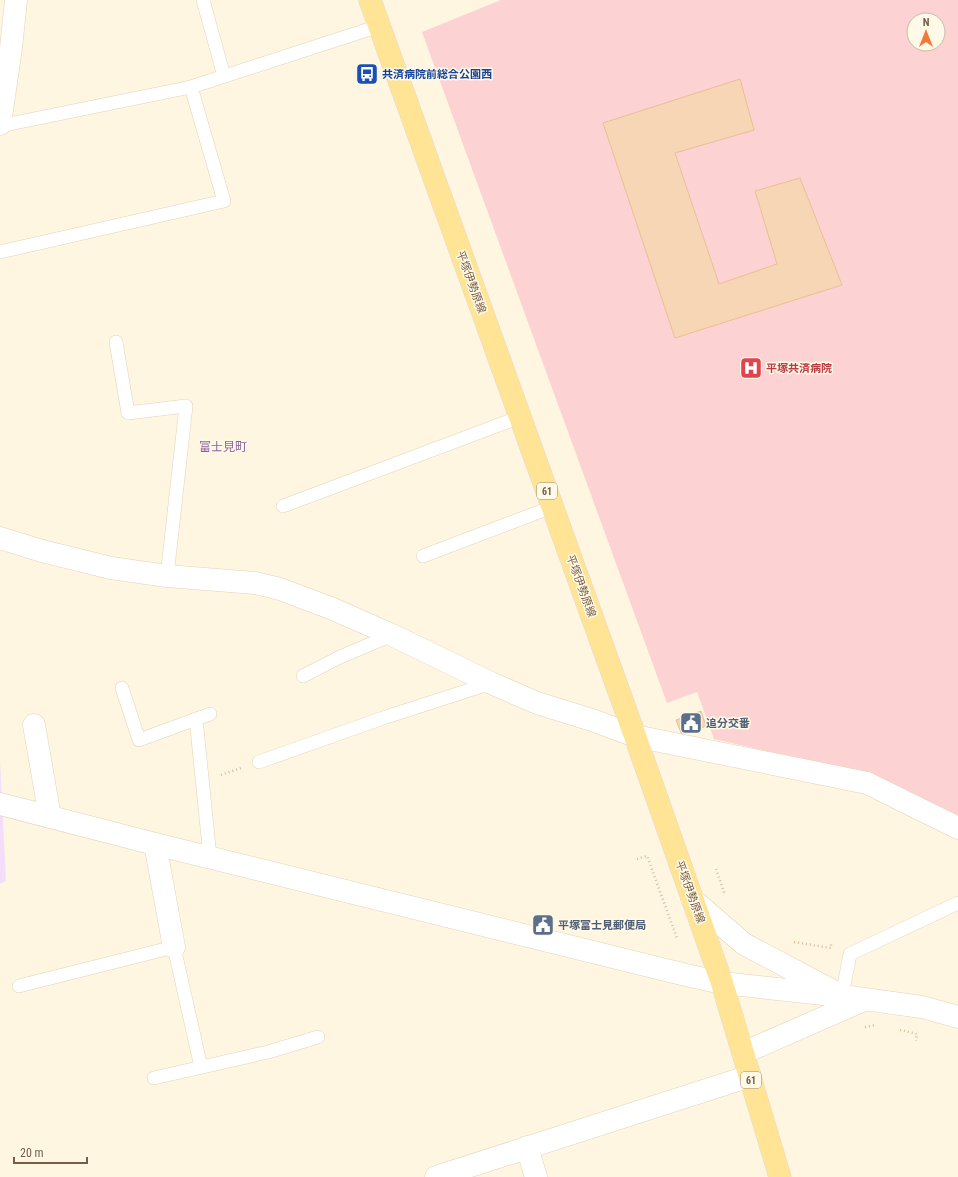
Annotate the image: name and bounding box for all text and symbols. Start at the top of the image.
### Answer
north arrow [906,12,946,52]
text: N [923,16,930,29]
bus stop icon: 共済病院前総合公園西 [354,61,380,87]
place label: 共済病院前総合公園西 [382,68,492,81]
street label: 平塚伊勢原線 [454,249,488,315]
hospital icon: 平塚共済病院 [738,355,764,381]
place label: 平塚共済病院 [766,362,832,375]
district label: 富士見町 [199,440,247,454]
road number: 61 [537,483,557,499]
street label: 平塚伊勢原線 [564,553,598,619]
public building icon: 追分交番 [678,710,704,736]
place label: 追分交番 [706,717,750,730]
street label: 平塚伊勢原線 [673,859,707,925]
public building icon: 平塚富士見郵便局 [530,912,556,938]
place label: 平塚富士見郵便局 [558,919,646,932]
road number: 61 [741,1072,761,1088]
scale bar [14,1139,87,1165]
text: 20 m [20,1146,44,1160]

